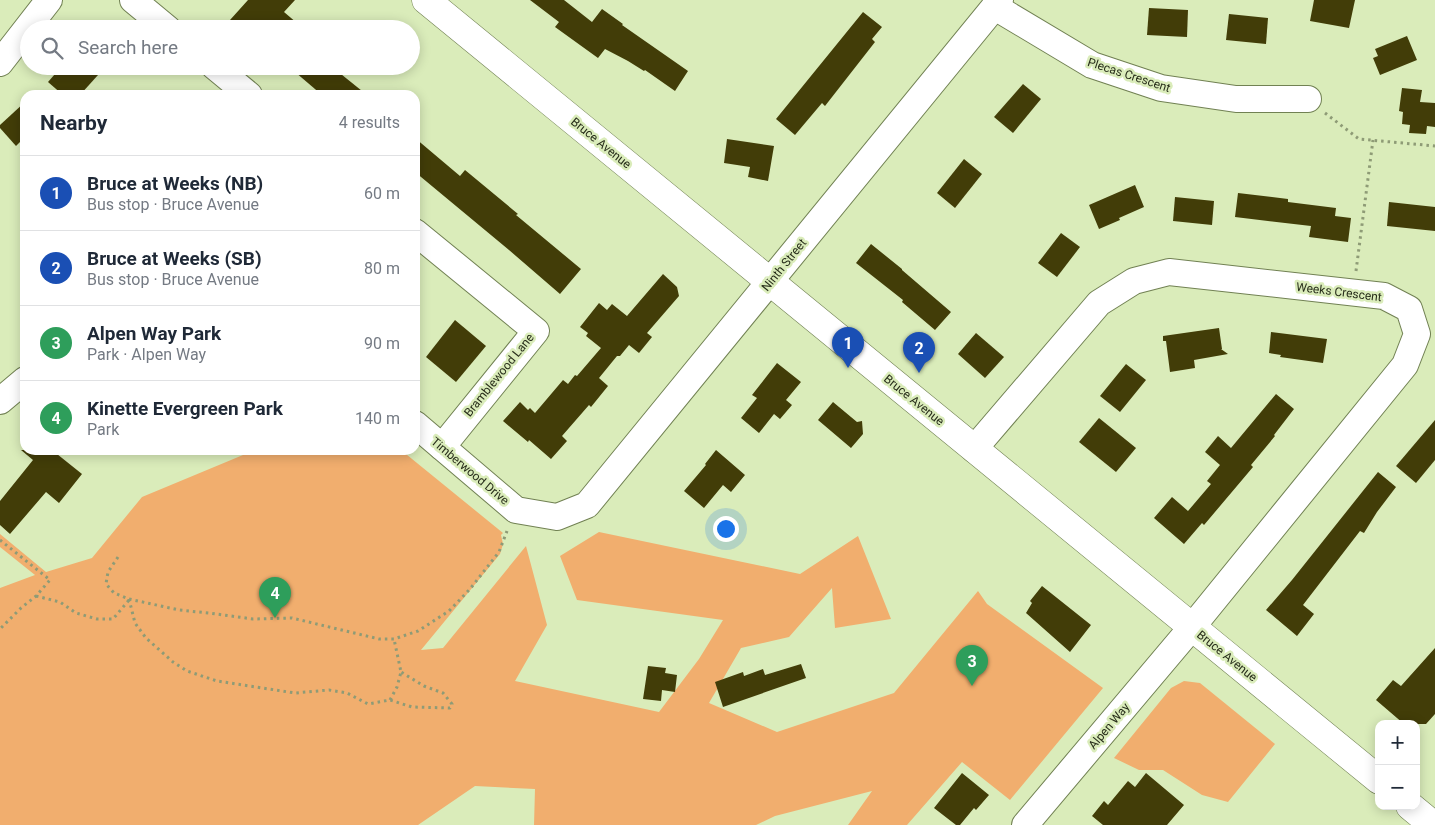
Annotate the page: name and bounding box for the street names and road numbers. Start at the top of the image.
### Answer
street label: Plecas Crescent [1086,55,1172,95]
street label: Bruce Avenue [568,115,634,171]
street label: Ninth Street [759,236,809,294]
street label: Weeks Crescent [1295,280,1383,304]
street label: Bramblewood Lane [461,331,537,419]
street label: Bruce Avenue [881,372,947,428]
street label: Timberwood Drive [428,434,512,508]
street label: Bruce Avenue [1194,628,1260,684]
street label: Alpen Way [1086,700,1133,752]

